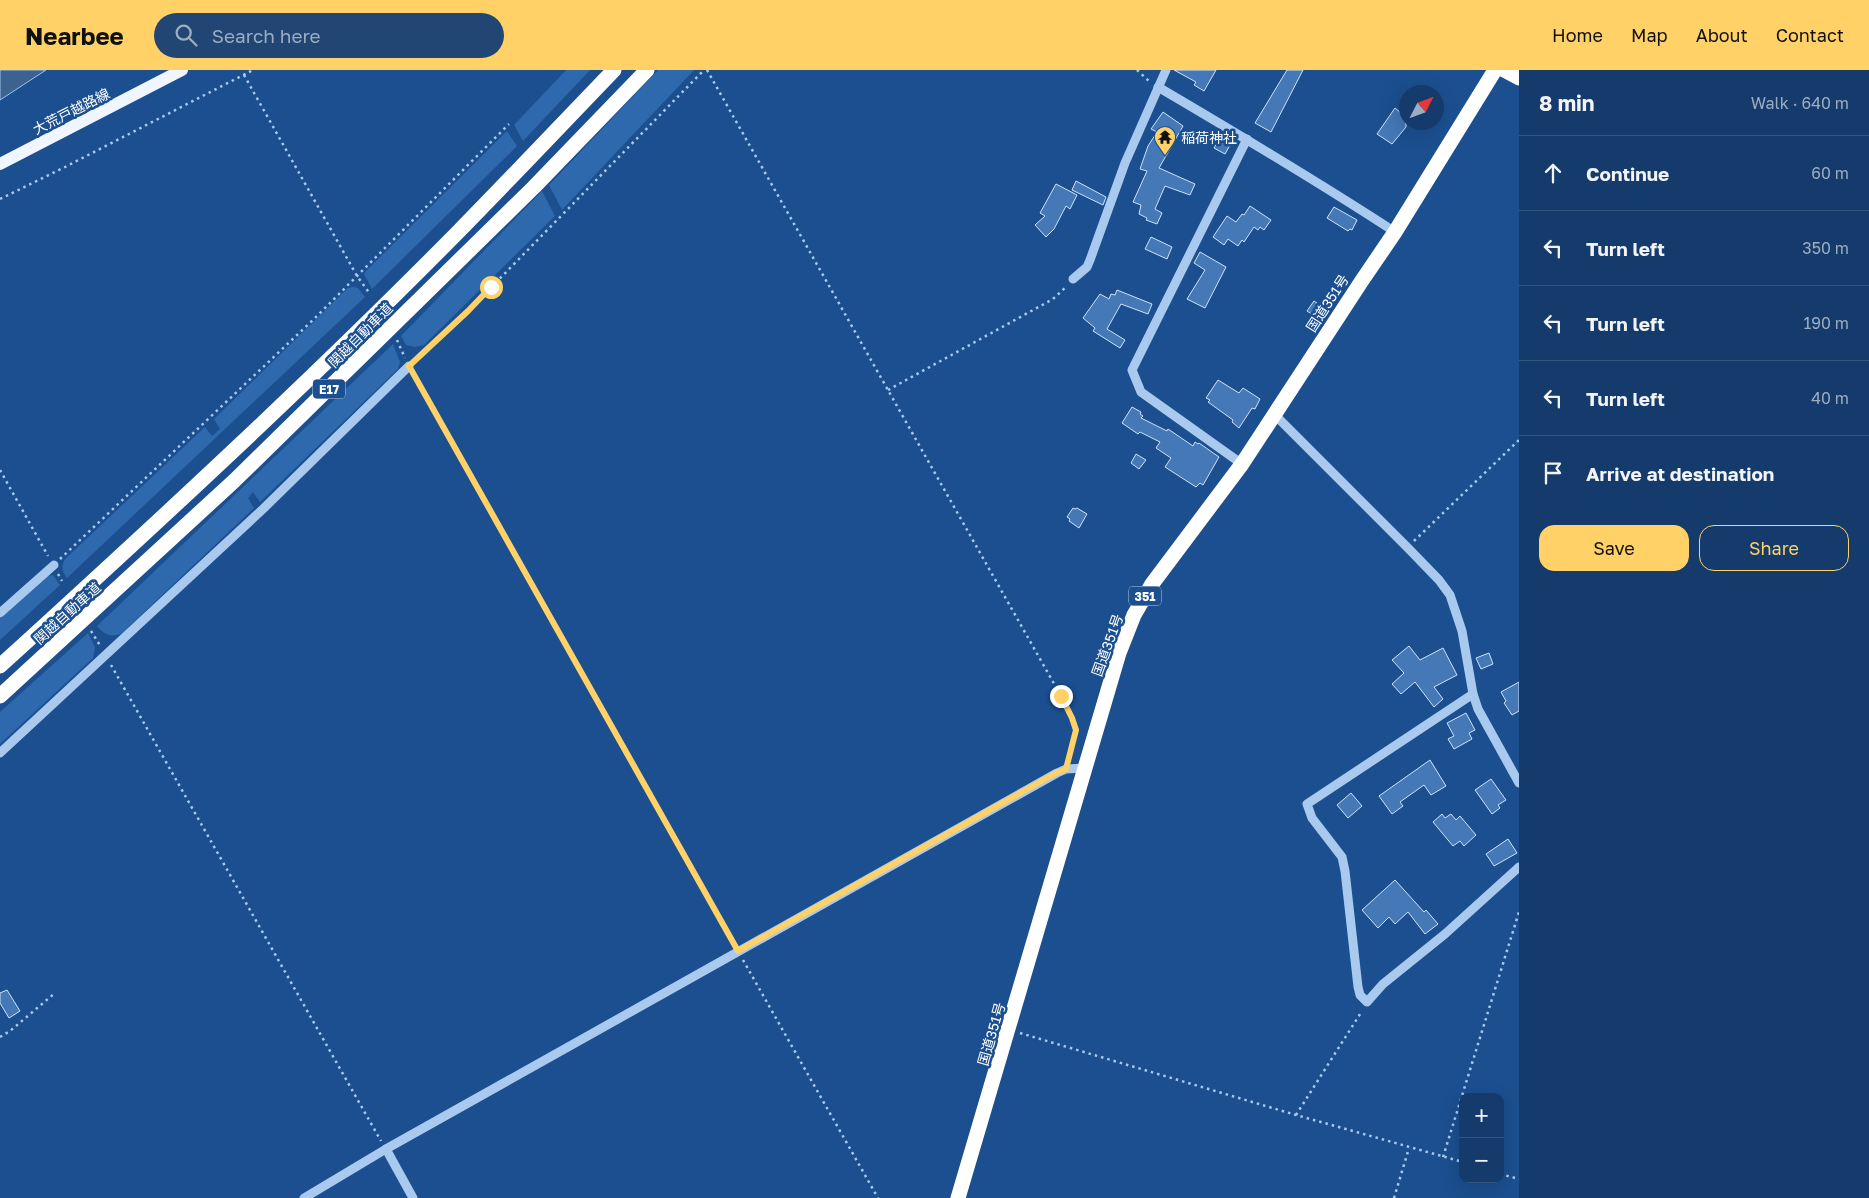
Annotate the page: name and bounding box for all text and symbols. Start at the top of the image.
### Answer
search box [154,13,504,58]
text: Nearbee [25,21,124,50]
icon: search [172,21,200,49]
text: Search here [212,24,321,47]
text: Home [1552,24,1603,46]
text: Map [1631,24,1668,46]
text: About [1696,24,1748,46]
text: Contact [1776,24,1844,46]
street label: 大荒戸越路線 [30,84,112,138]
north arrow [1399,85,1444,130]
text: 8 min [1539,90,1595,116]
text: Walk · 640 m [1751,93,1849,113]
temple icon: 稲荷神社 [1153,125,1177,156]
place label: 稲荷神社 [1181,129,1237,146]
icon: ahead [1539,159,1567,187]
text: Continue [1586,162,1669,185]
text: 60 m [1811,163,1849,183]
icon: left [1539,234,1567,262]
text: Turn left [1586,237,1665,260]
text: 350 m [1802,238,1849,258]
street label: 国道351号 [1302,271,1352,335]
route start [480,276,503,299]
street label: 関越自動車道 [324,299,396,371]
icon: left [1539,309,1567,337]
text: Turn left [1586,312,1665,335]
text: 190 m [1803,313,1849,333]
road number: E17 [313,380,345,398]
icon: left [1539,384,1567,412]
text: Turn left [1586,387,1665,410]
text: 40 m [1811,388,1849,408]
icon: arrive [1539,459,1567,487]
text: Arrive at destination [1586,462,1774,485]
button: Save [1539,525,1689,571]
button: Share [1699,525,1849,571]
street label: 関越自動車道 [30,579,104,647]
road number: 351 [1129,586,1161,606]
street label: 国道351号 [1088,612,1126,678]
route end [1050,685,1073,708]
street label: 国道351号 [974,1000,1008,1068]
map controls [1459,1093,1504,1183]
button: + [1459,1093,1504,1138]
button: − [1459,1138,1504,1183]

